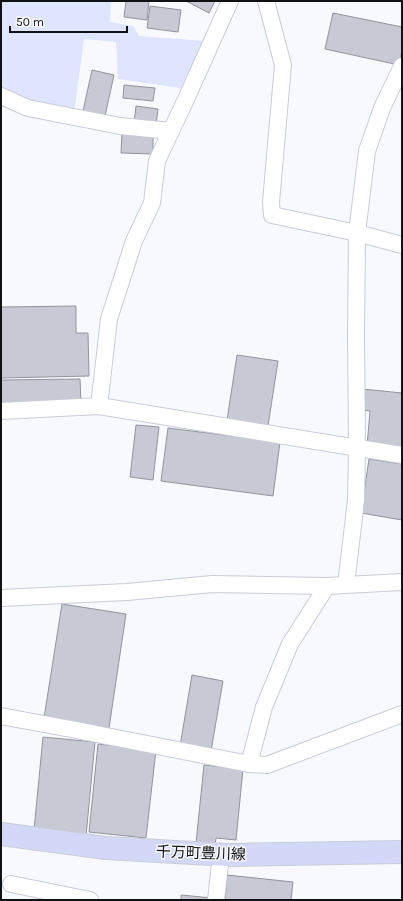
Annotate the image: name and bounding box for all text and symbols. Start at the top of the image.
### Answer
scale bar [10,8,127,34]
text: 50 m [16,15,44,29]
street label: 千万町豊川線 [156,842,246,864]

